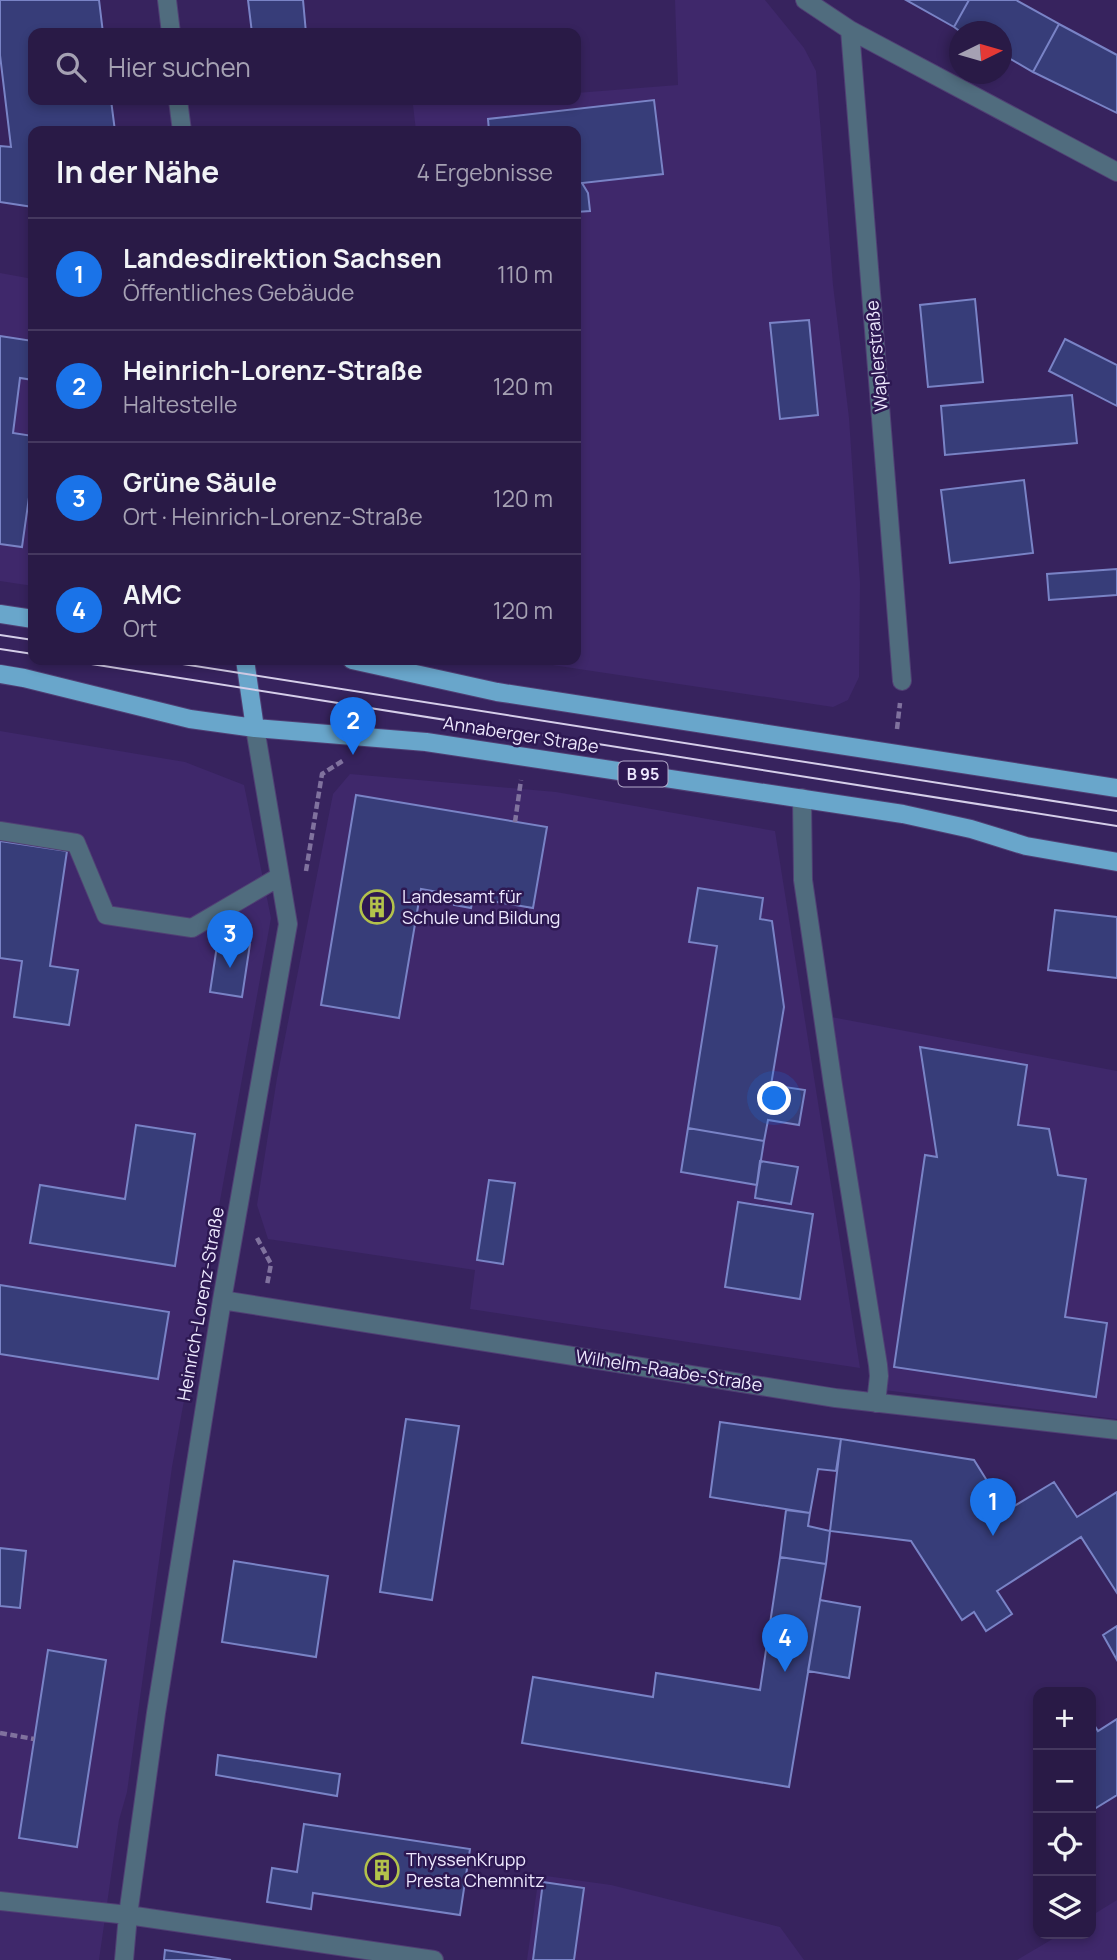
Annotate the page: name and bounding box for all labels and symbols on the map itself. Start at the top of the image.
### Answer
north arrow [949,21,1012,84]
street label: Waplerstraße [859,299,893,413]
pin: 2 [330,697,376,755]
street label: Annaberger Straße [442,710,601,758]
road number: B 95 [618,762,668,786]
place label: Landesamt für Schule und Bildung [402,884,561,929]
building icon: Landesamt für Schule und Bildung [358,888,396,926]
pin: 3 [207,910,253,968]
your location [757,1081,791,1115]
street label: Heinrich-Lorenz-Straße [171,1205,229,1403]
street label: Wilhelm-Raabe-Straße [574,1343,764,1397]
pin: 1 [970,1478,1016,1536]
pin: 4 [762,1614,808,1672]
place label: ThyssenKrupp Presta Chemnitz [406,1847,545,1892]
building icon: ThyssenKrupp Presta Chemnitz [363,1851,401,1889]

